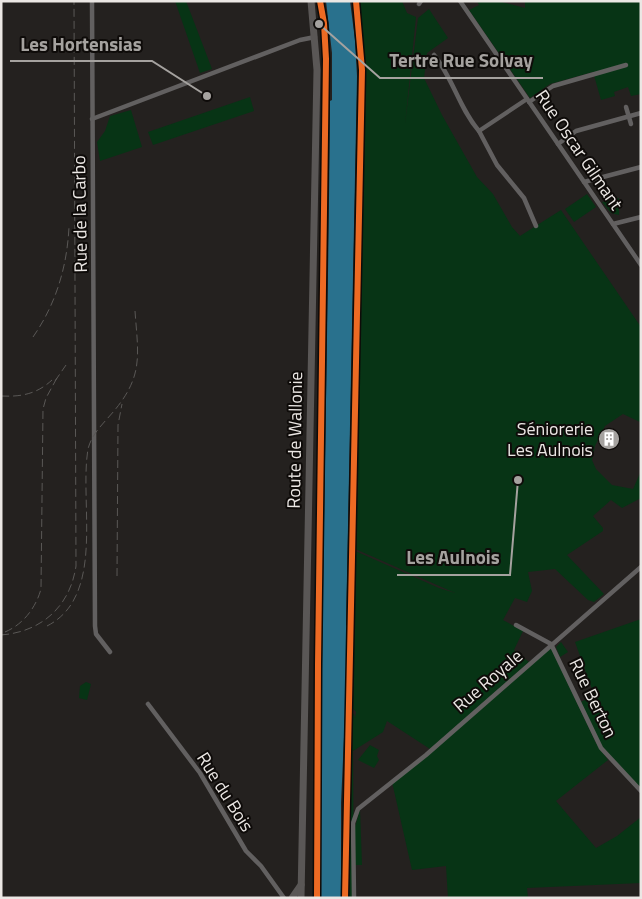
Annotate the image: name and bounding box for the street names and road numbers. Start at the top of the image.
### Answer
street label: Rue Oscar Gilmant [529,84,630,216]
street label: Rue de la Carbo [65,155,94,273]
street label: Route de Wallonie [280,371,309,509]
street label: Rue Royale [447,643,528,719]
street label: Rue Berton [563,653,624,742]
street label: Rue du Bois [190,747,261,837]

